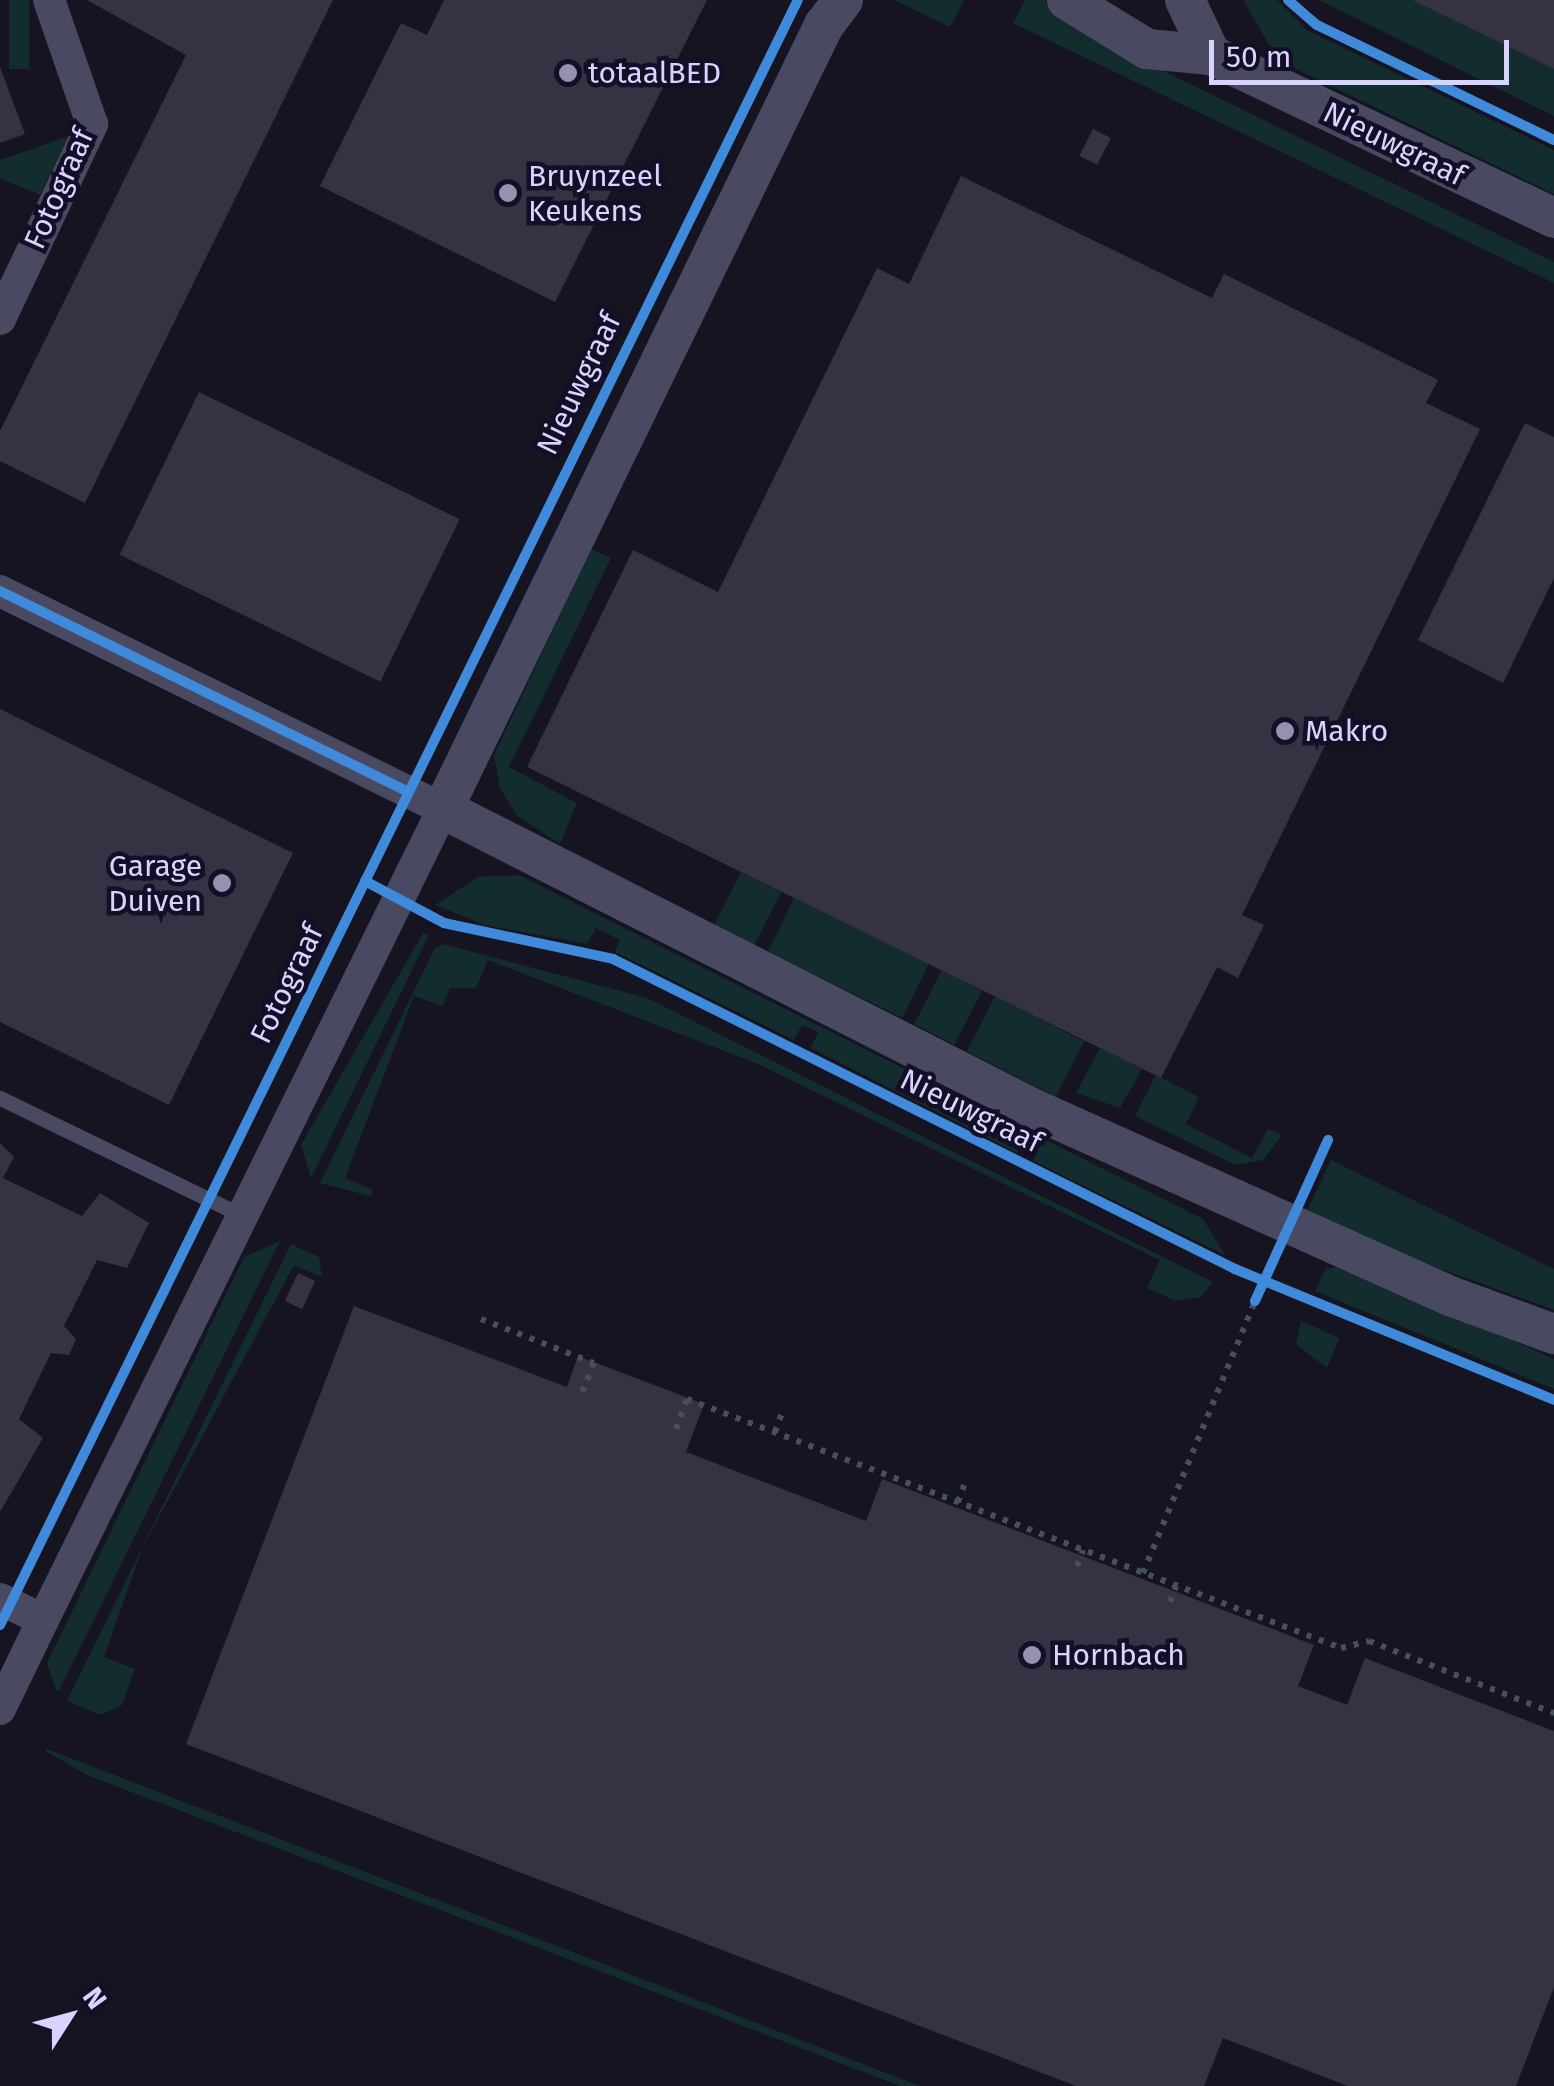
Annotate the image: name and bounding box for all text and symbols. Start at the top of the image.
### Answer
scale bar [1214,20,1514,82]
text: 50 m [1226,39,1291,75]
place label: totaalBED [588,55,721,91]
marker: totaalBED [557,62,579,84]
street label: Nieuwgraaf [1317,94,1471,194]
street label: Fotograaf [17,123,101,255]
place label: Bruynzeel Keukens [528,158,662,228]
marker: Bruynzeel Keukens [497,182,519,204]
street label: Nieuwgraaf [529,307,629,461]
place label: Makro [1305,713,1388,749]
marker: Makro [1274,720,1296,742]
place label: Garage Duiven [108,848,202,918]
marker: Garage Duiven [211,872,233,894]
street label: Fotograaf [243,919,331,1049]
street label: Nieuwgraaf [894,1061,1048,1161]
place label: Hornbach [1052,1637,1185,1673]
marker: Hornbach [1021,1644,1043,1666]
north arrow [20,1966,120,2066]
text: N [76,1981,113,2015]

